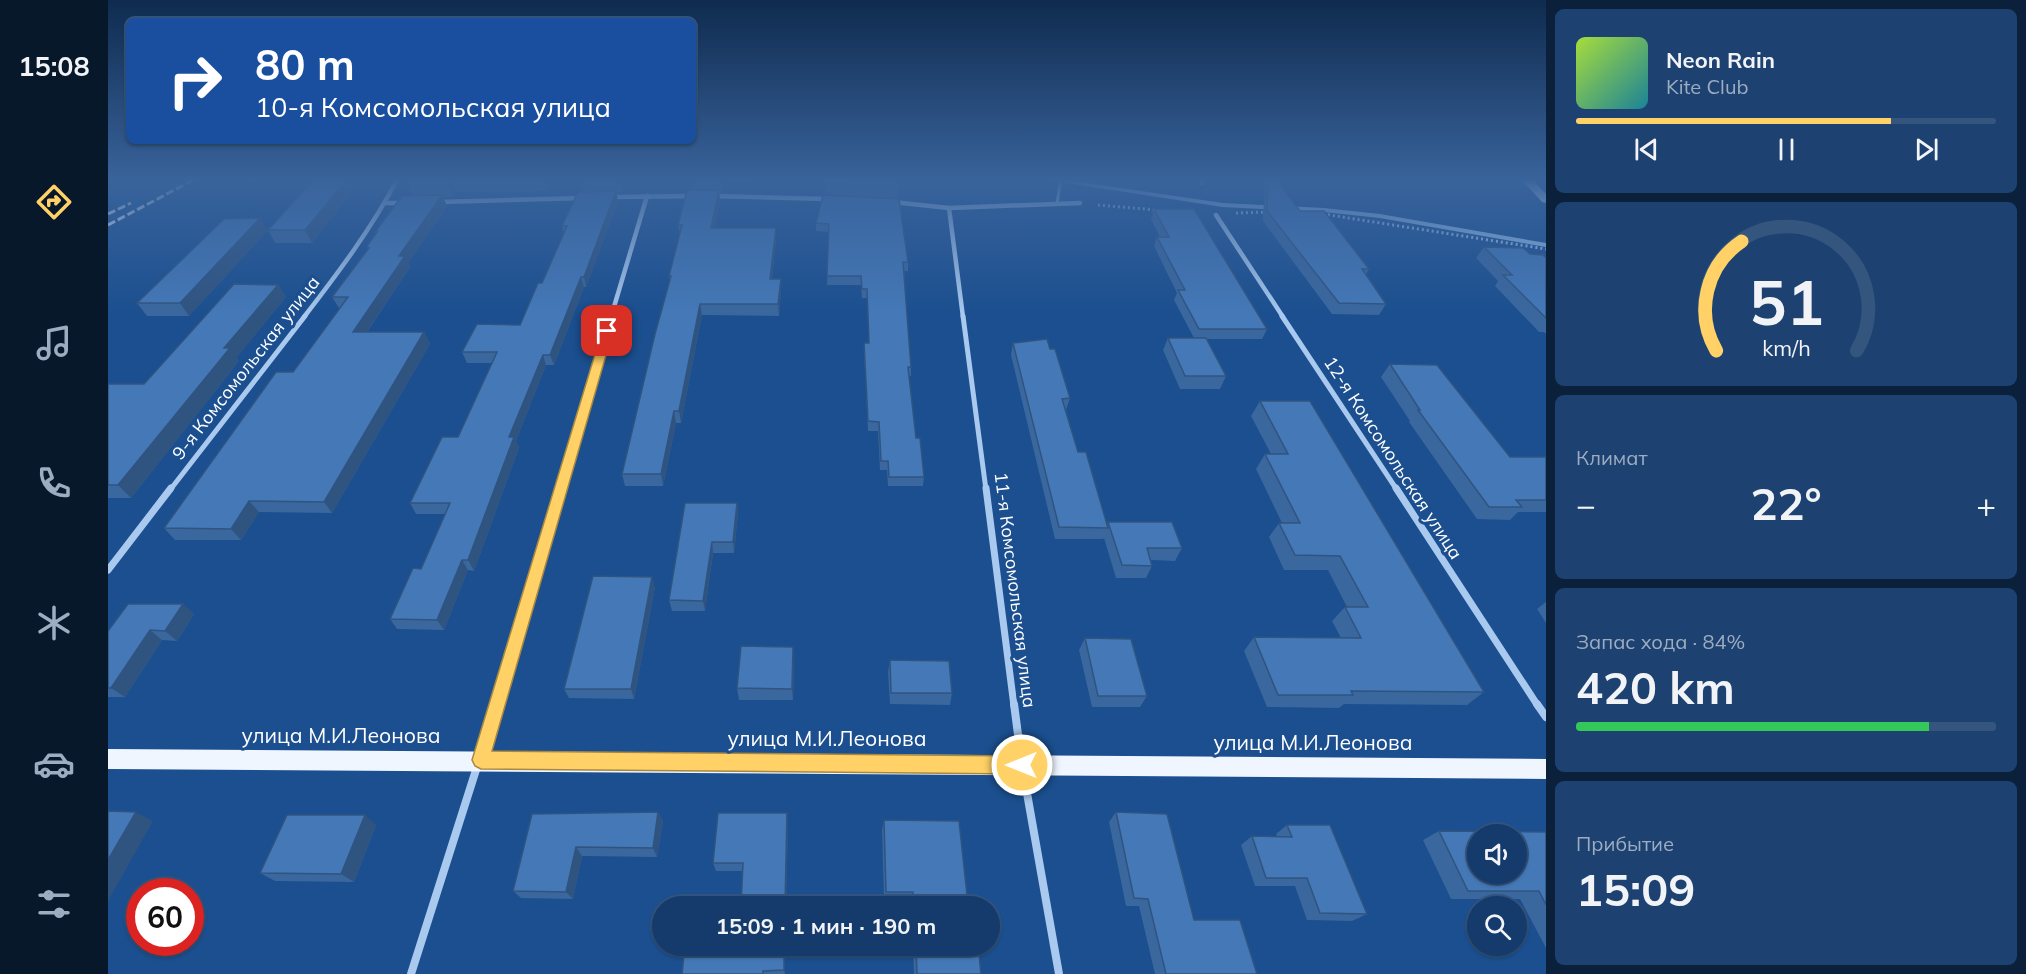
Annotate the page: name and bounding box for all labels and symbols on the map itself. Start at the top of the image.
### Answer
street label: 9-я Комсомольская улица [167,271,324,464]
pin [581,305,632,356]
street label: 12-я Комсомольская улица [1319,352,1468,564]
street label: 11-я Комсомольская улица [990,471,1041,709]
street label: улица М.И.Леонова [241,722,441,748]
street label: улица М.И.Леонова [727,725,927,751]
street label: улица М.И.Леонова [1213,729,1413,755]
position arrow [990,733,1054,797]
speed limit sign: 60 [126,878,204,956]

